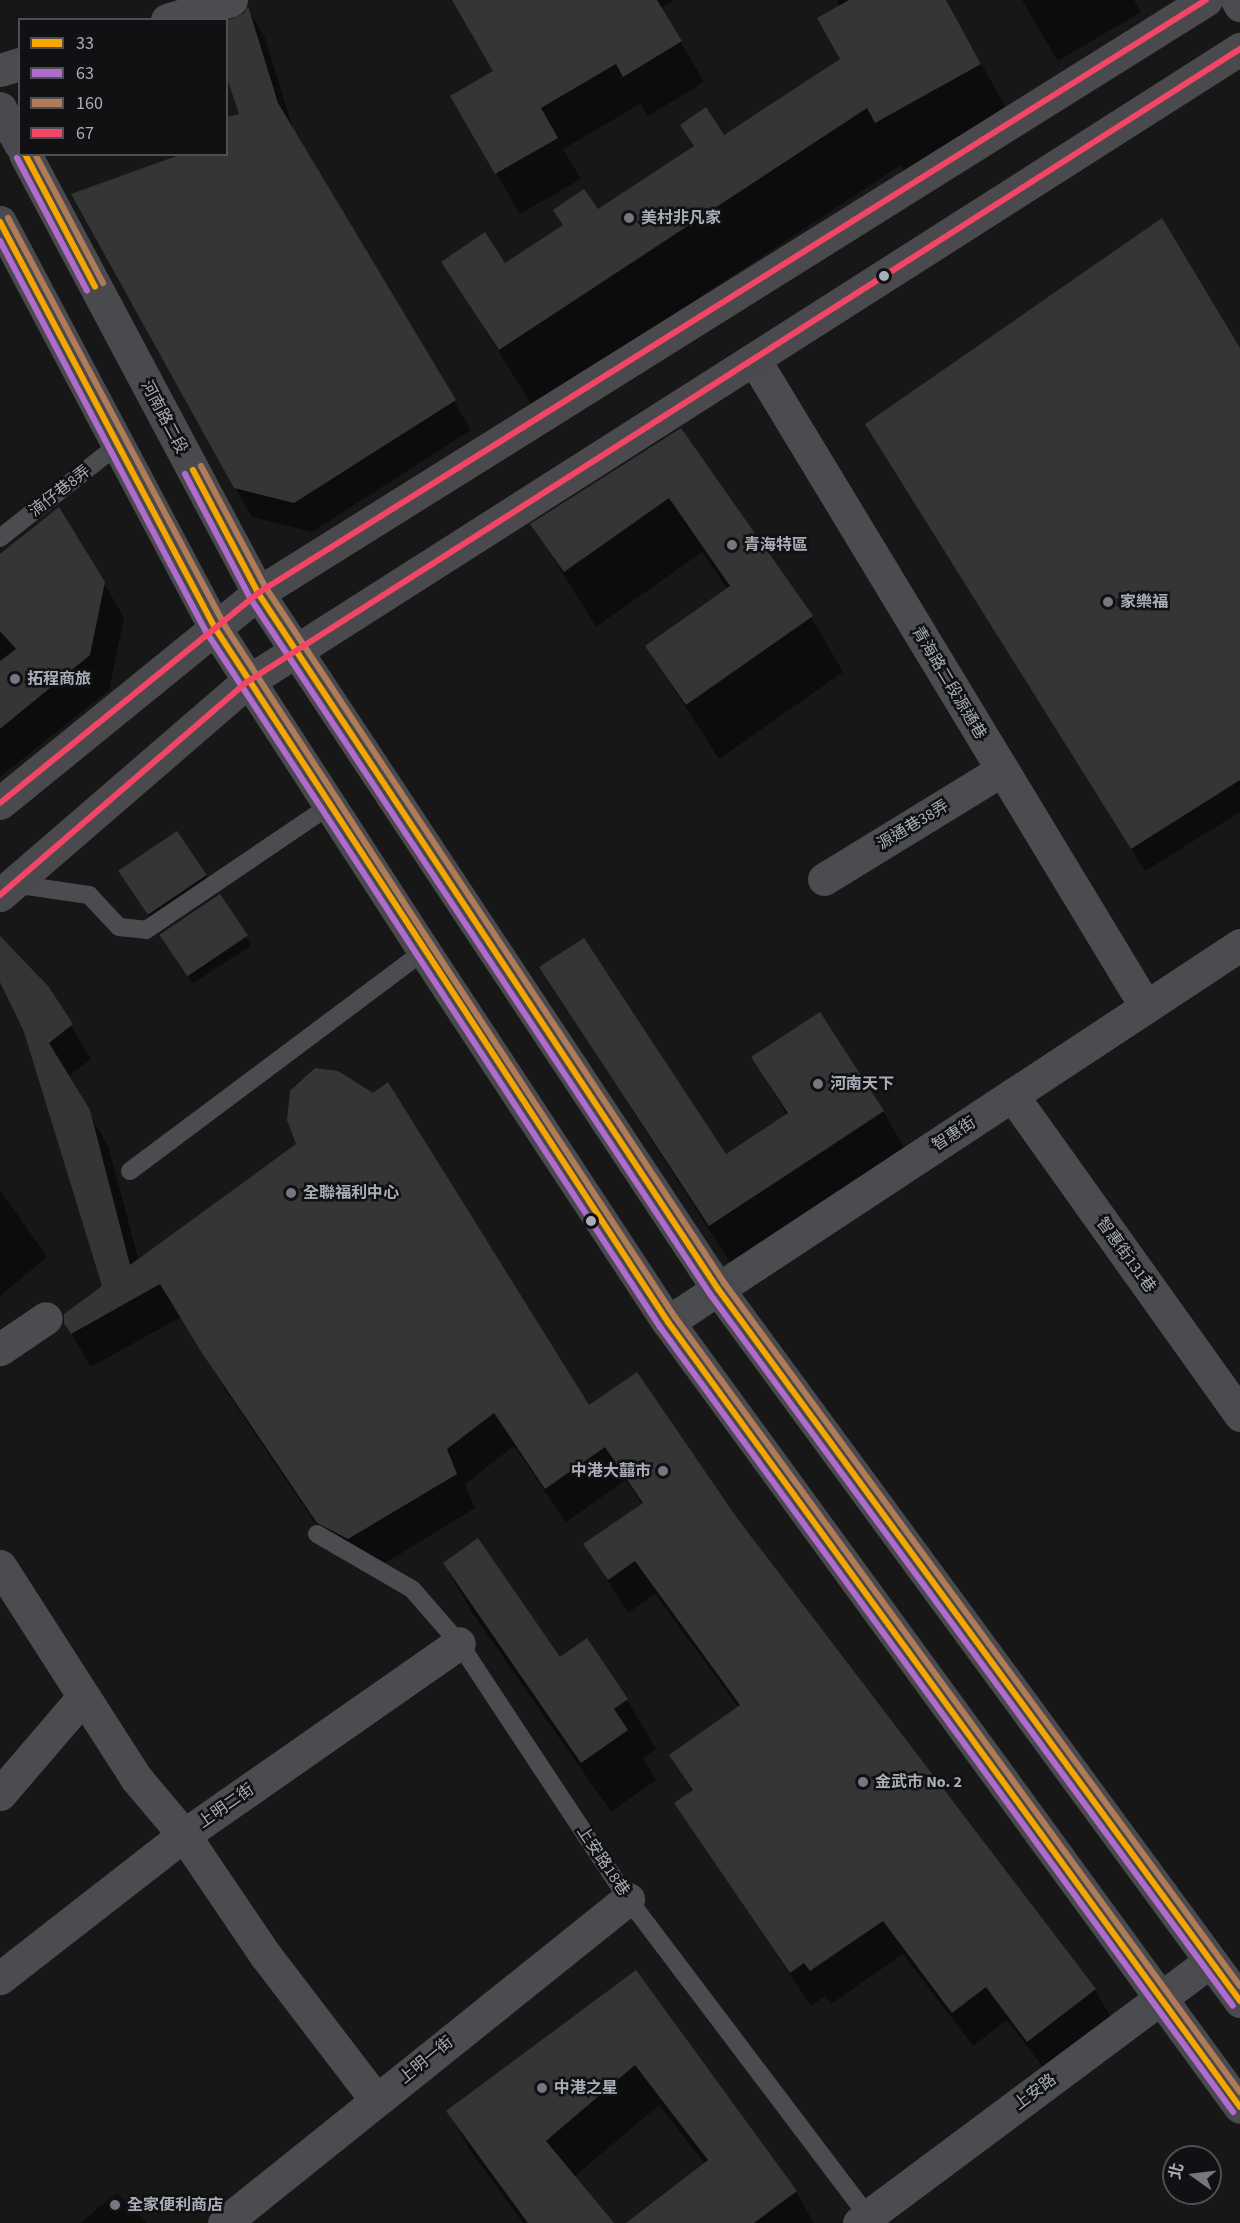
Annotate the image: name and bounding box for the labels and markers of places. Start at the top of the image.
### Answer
place label: 美村非凡家 [641,208,721,228]
marker: 美村非凡家 [622,211,636,225]
unlabelled marker [878,270,890,282]
place label: 青海特區 [744,535,808,555]
marker: 青海特區 [725,538,739,552]
place label: 家樂福 [1120,592,1168,612]
marker: 家樂福 [1101,595,1115,609]
place label: 拓程商旅 [27,669,91,689]
marker: 拓程商旅 [8,672,22,686]
place label: 河南天下 [830,1074,894,1094]
marker: 河南天下 [811,1077,825,1091]
place label: 全聯福利中心 [303,1183,399,1203]
marker: 全聯福利中心 [284,1186,298,1200]
unlabelled marker [585,1215,597,1227]
place label: 中港大囍市 [571,1461,651,1481]
marker: 中港大囍市 [656,1464,670,1478]
place label: 金武市 No. 2 [875,1772,962,1792]
marker: 金武市 No. 2 [856,1775,870,1789]
place label: 中港之星 [554,2078,618,2098]
marker: 中港之星 [535,2081,549,2095]
place label: 全家便利商店 [127,2195,223,2215]
marker: 全家便利商店 [108,2198,122,2212]

